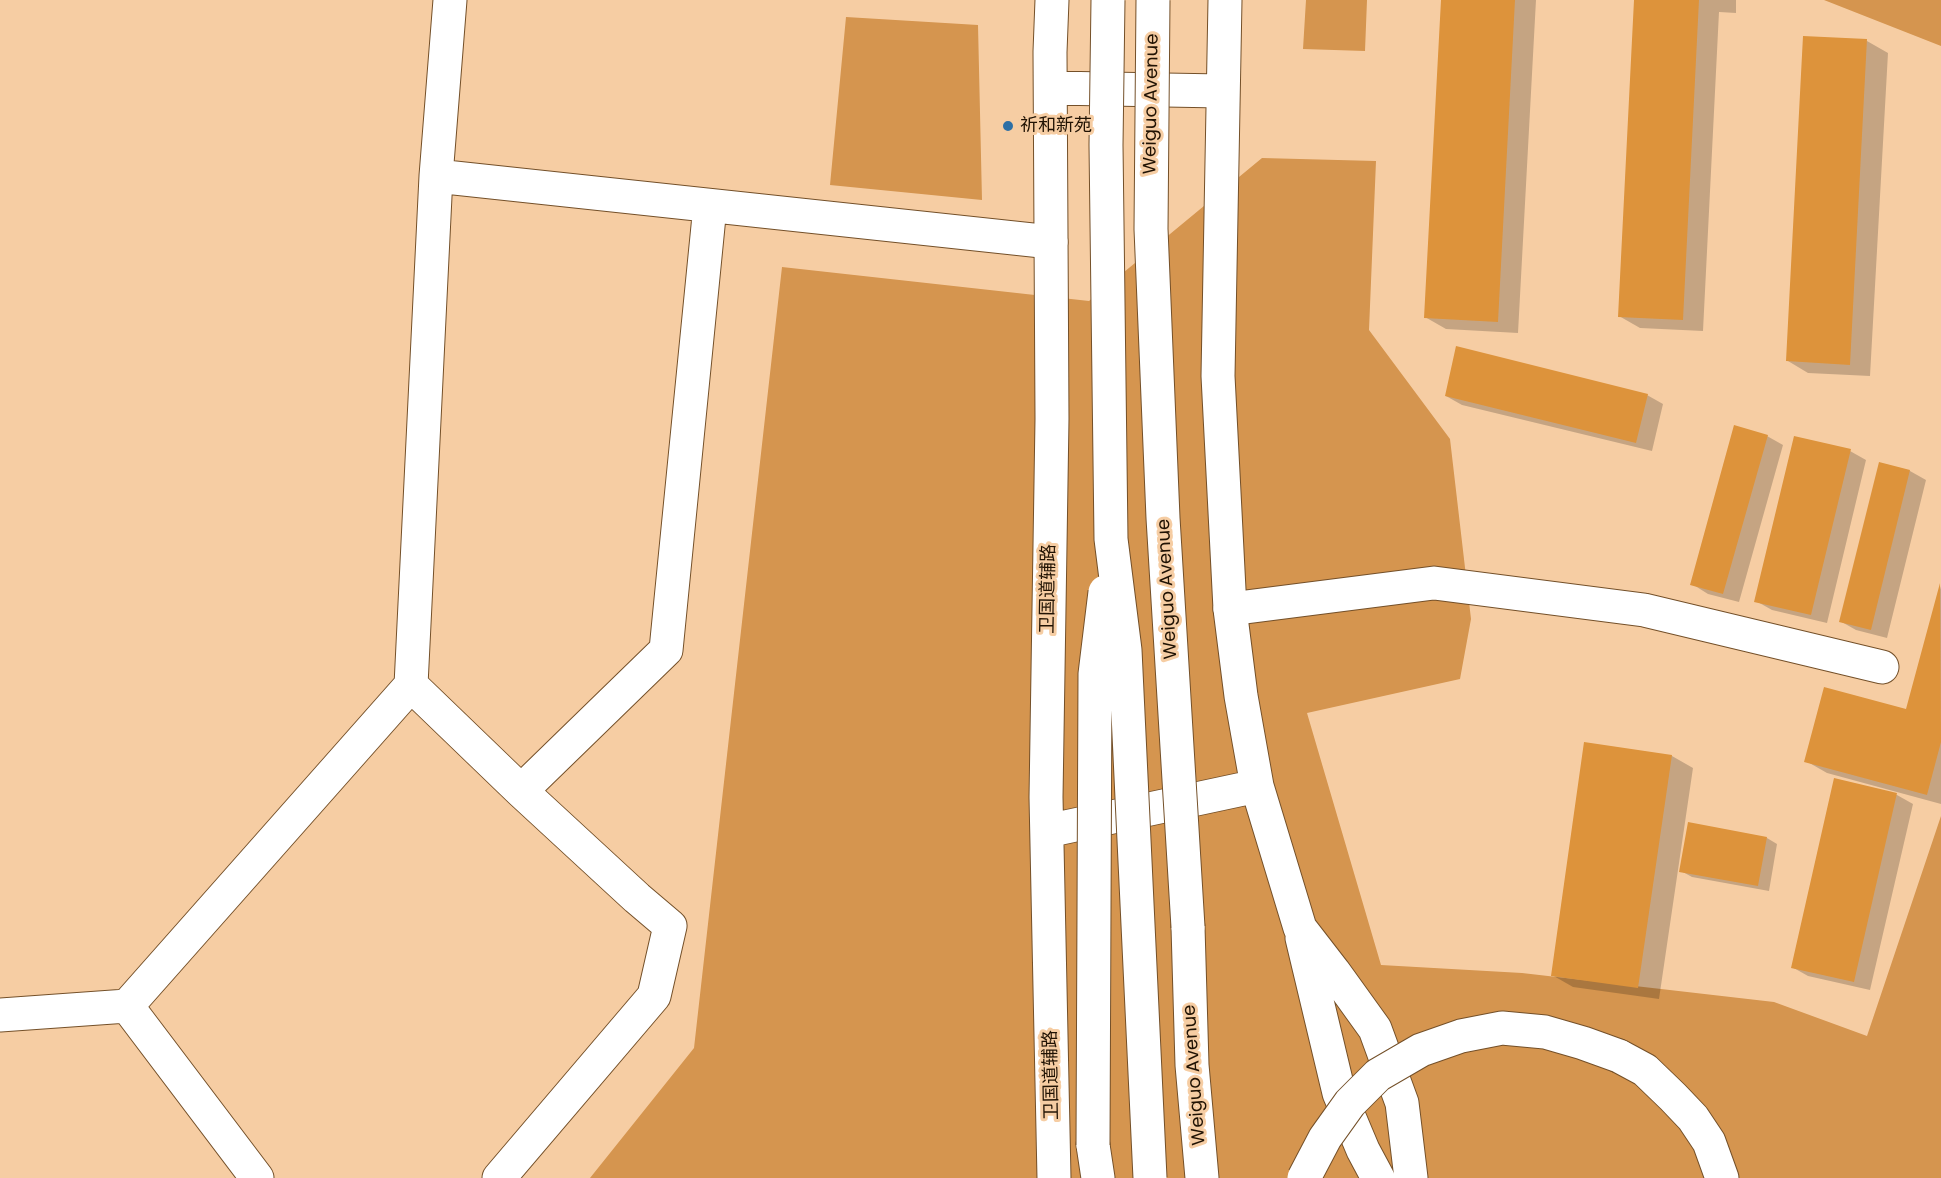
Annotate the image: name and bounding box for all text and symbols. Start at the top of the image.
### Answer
street label: Weiguo Avenue [1140,33,1164,175]
place label: 祈和新苑 [1020,115,1092,137]
marker: 祈和新苑 [1001,119,1015,133]
street label: Weiguo Avenue [1154,518,1182,660]
street label: 卫国道辅路 [1037,544,1061,634]
street label: Weiguo Avenue [1179,1004,1211,1146]
street label: 卫国道辅路 [1040,1030,1064,1120]

